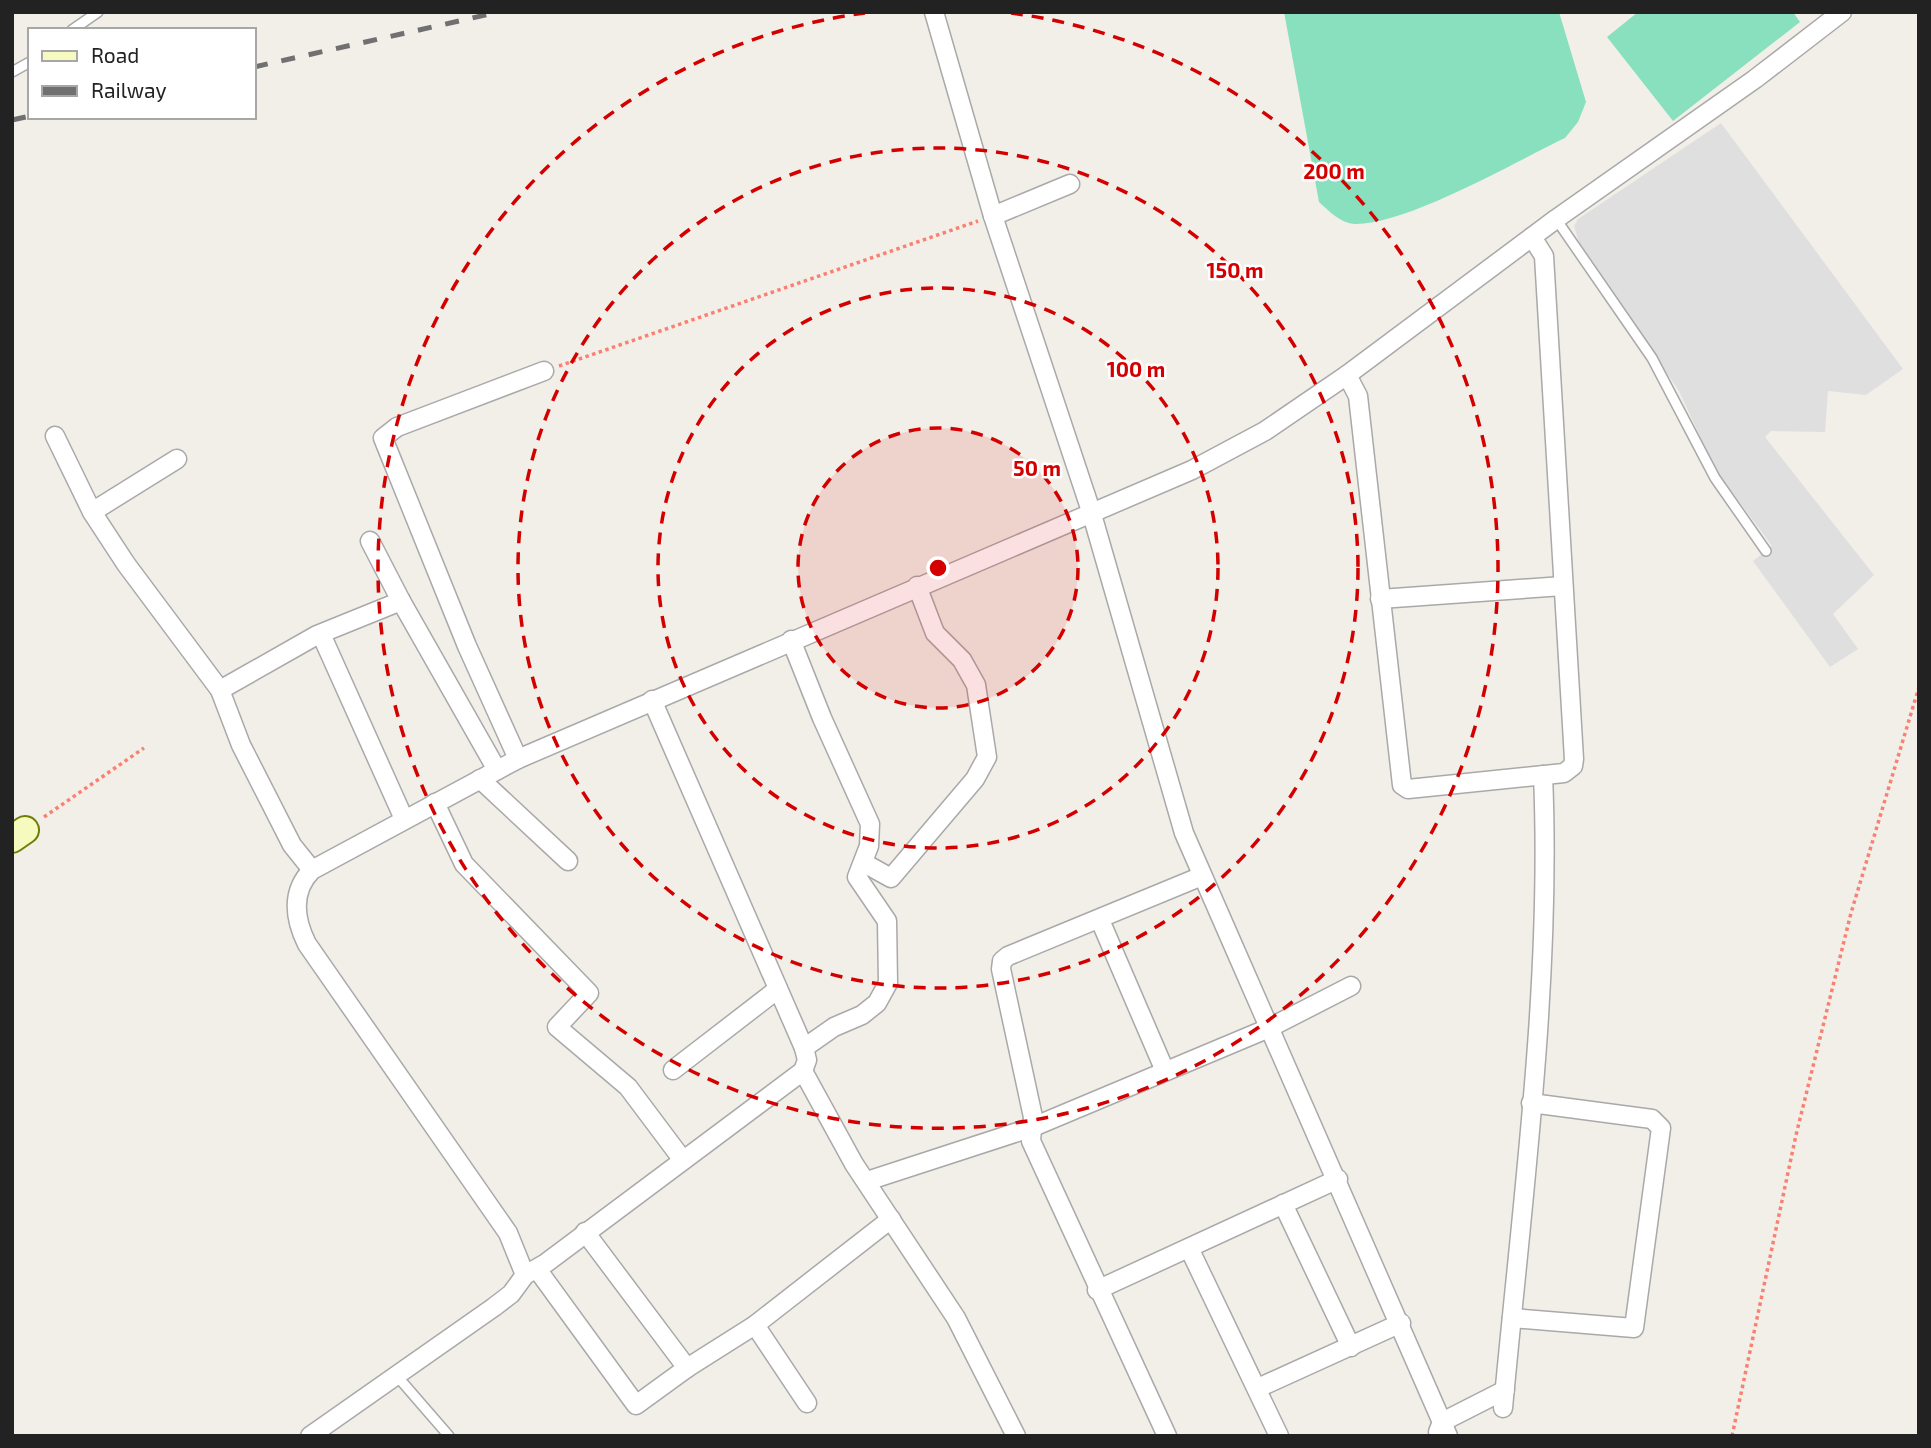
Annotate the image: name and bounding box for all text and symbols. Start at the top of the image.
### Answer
legend [28,28,256,119]
text: Road [91,42,139,67]
text: Railway [91,77,167,102]
text: 200 m [1303,158,1365,183]
text: 150 m [1207,257,1263,282]
text: 100 m [1107,356,1165,381]
text: 50 m [1013,455,1061,480]
centre of rings [926,556,950,580]

